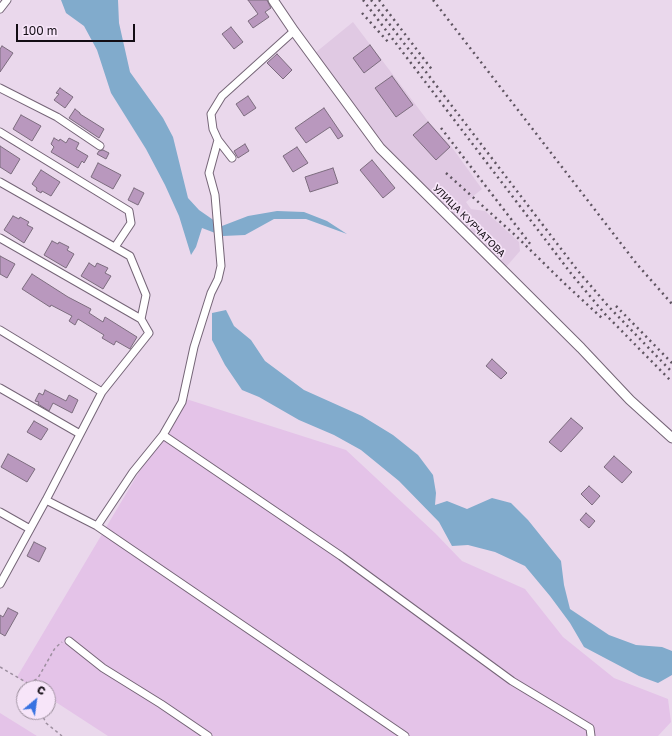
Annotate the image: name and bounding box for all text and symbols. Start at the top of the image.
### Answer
scale bar [18,16,137,42]
text: 100 m [23,23,57,38]
street label: УЛИЦА КУРЧАТОВА [430,182,508,260]
north arrow [16,680,56,720]
text: С [35,682,48,698]

